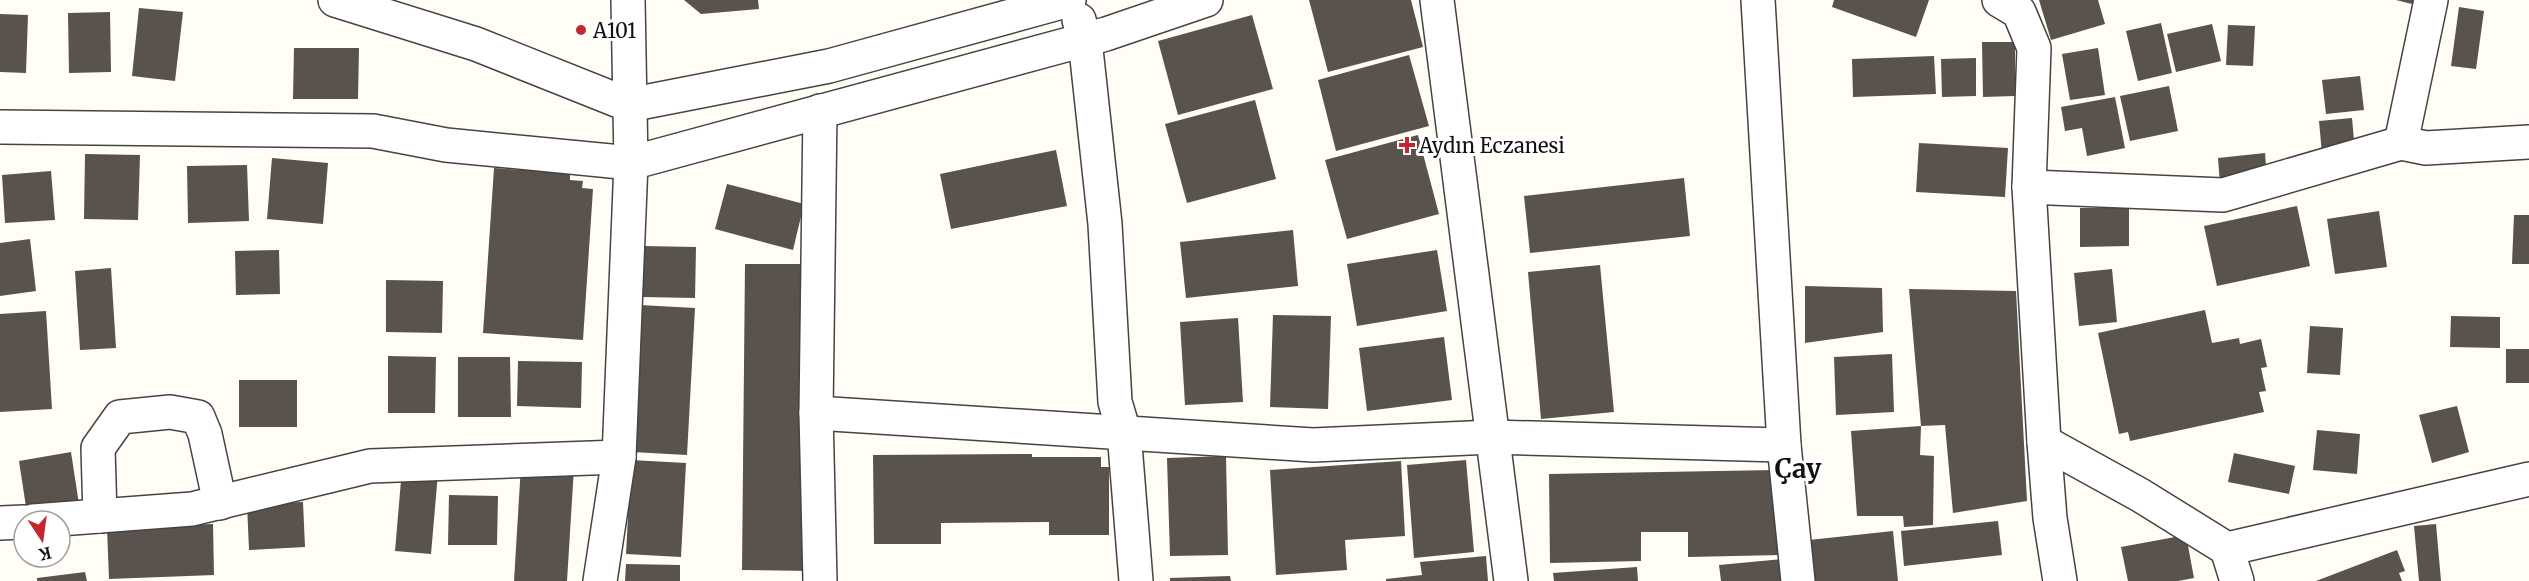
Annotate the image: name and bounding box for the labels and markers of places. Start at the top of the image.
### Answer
place label: A101 [592,18,636,43]
marker: A101 [574,23,588,37]
place label: Aydın Eczanesi [1418,133,1565,158]
marker: Aydın Eczanesi [1400,138,1414,152]

